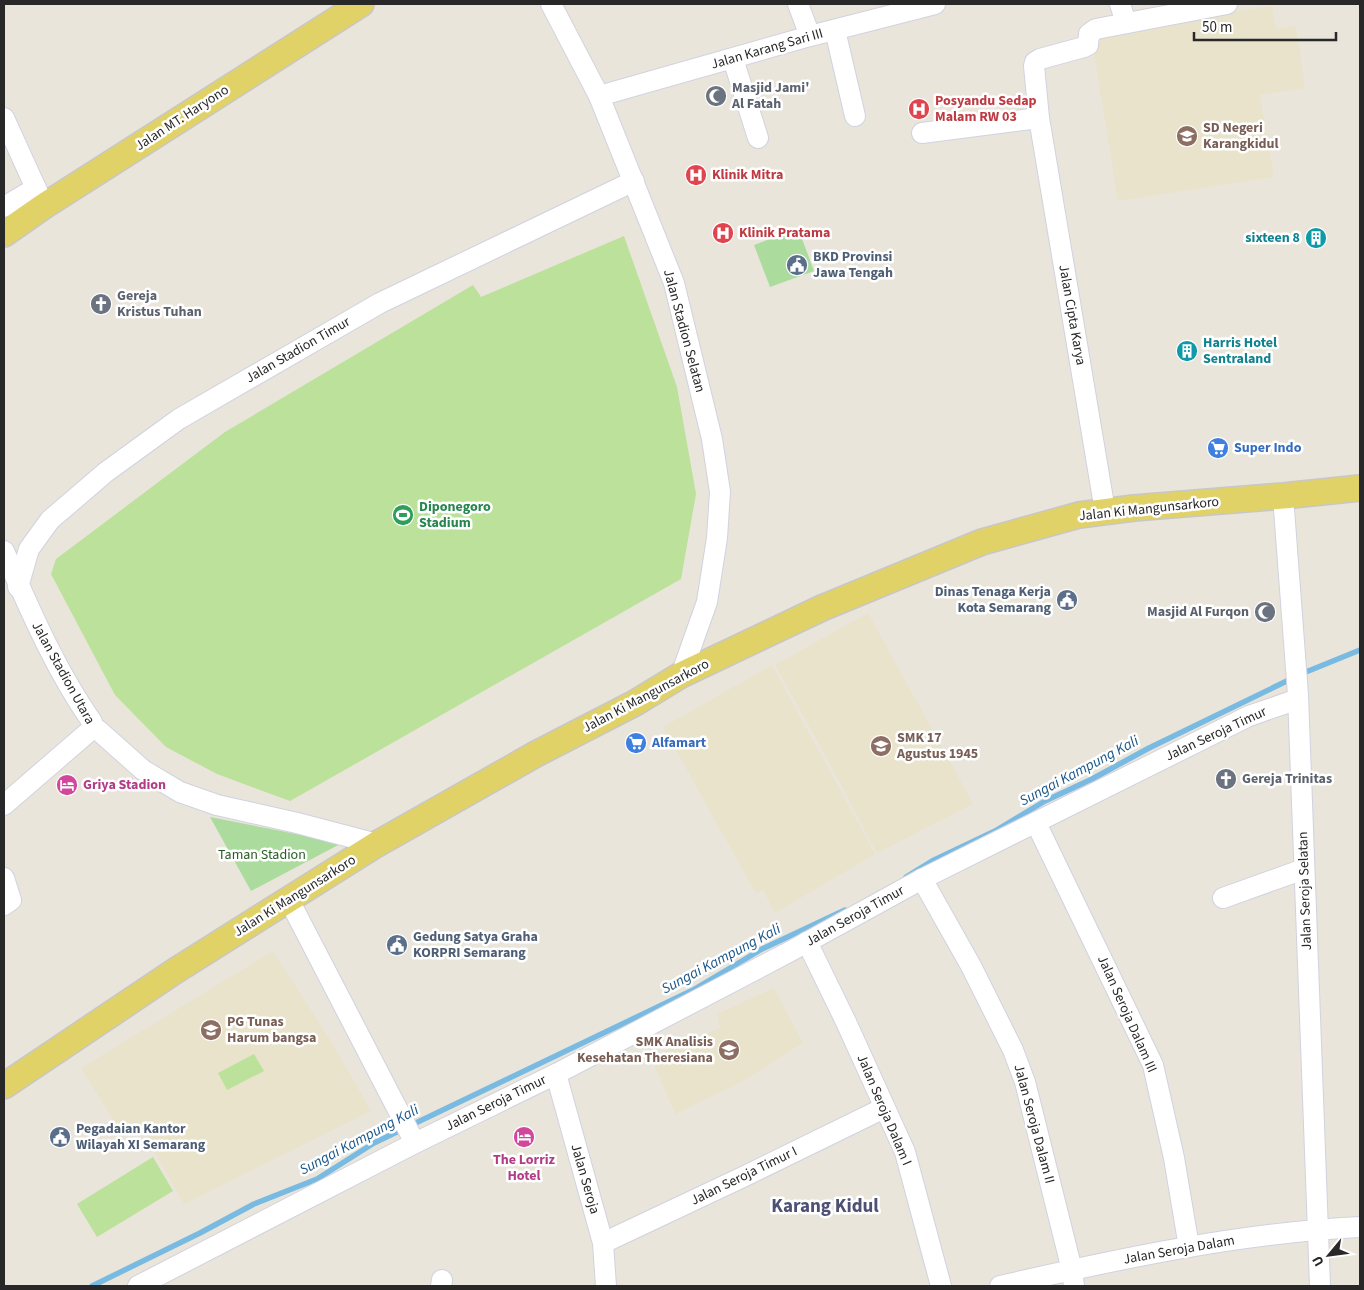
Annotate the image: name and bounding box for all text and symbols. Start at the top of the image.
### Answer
scale bar [1194,10,1336,42]
text: 50 m [1202,17,1232,38]
street label: Jalan Karang Sari III [709,23,825,75]
place label: Masjid Jami' Al Fatah [731,78,809,114]
street label: Jalan MT. Haryono [131,80,233,156]
mosque icon: Masjid Jami' Al Fatah [704,84,728,108]
place label: Posyandu Sedap Malam RW 03 [935,91,1037,127]
hospital icon: Posyandu Sedap Malam RW 03 [907,97,931,121]
place label: SD Negeri Karangkidul [1203,118,1279,154]
school or university icon: SD Negeri Karangkidul [1175,124,1199,148]
hospital icon: Klinik Mitra [684,163,708,187]
place label: Klinik Mitra [712,165,783,185]
hospital icon: Klinik Pratama [711,221,735,245]
place label: Klinik Pratama [739,223,830,243]
building icon: sixteen 8 [1304,226,1328,250]
place label: sixteen 8 [1245,228,1300,248]
place label: BKD Provinsi Jawa Tengah [813,247,893,283]
public building icon: BKD Provinsi Jawa Tengah [785,253,809,277]
street label: Jalan Cipta Karya [1053,263,1091,367]
street label: Jalan Stadion Selatan [658,267,710,395]
place label: Gereja Kristus Tuhan [117,286,202,322]
church icon: Gereja Kristus Tuhan [89,292,113,316]
street label: Jalan Stadion Timur [242,312,354,388]
place label: Harris Hotel Sentraland [1203,333,1277,369]
building icon: Harris Hotel Sentraland [1175,339,1199,363]
supermarket icon: Super Indo [1206,436,1230,460]
place label: Super Indo [1234,438,1302,458]
street label: Jalan Ki Mangunsarkoro [1078,492,1220,526]
place label: Diponegoro Stadium [419,497,491,533]
sports icon: Diponegoro Stadium [391,503,415,527]
place label: Dinas Tenaga Kerja Kota Semarang [935,582,1052,618]
public building icon: Dinas Tenaga Kerja Kota Semarang [1055,588,1079,612]
mosque icon: Masjid Al Furqon [1253,600,1277,624]
place label: Masjid Al Furqon [1147,602,1249,622]
street label: Jalan Stadion Utara [26,618,100,728]
street label: Jalan Ki Mangunsarkoro [579,654,713,738]
street label: Jalan Seroja Timur [1162,702,1270,766]
place label: SMK 17 Agustus 1945 [896,728,978,764]
water label: Sungai Kampung Kali [1016,730,1143,811]
supermarket icon: Alfamart [624,731,648,755]
place label: Alfamart [651,733,707,753]
school or university icon: SMK 17 Agustus 1945 [869,734,893,758]
church icon: Gereja Trinitas [1214,767,1238,791]
place label: Gereja Trinitas [1242,769,1332,789]
hotel icon: Griya Stadion [55,773,79,797]
place label: Griya Stadion [83,775,166,795]
street label: Jalan Seroja Selatan [1293,831,1317,951]
park label: Taman Stadion [218,845,306,865]
street label: Jalan Ki Mangunsarkoro [230,850,360,942]
street label: Jalan Seroja Timur [802,881,908,951]
water label: Sungai Kampung Kali [658,918,785,999]
place label: Gedung Satya Graha KORPRI Semarang [413,927,538,963]
public building icon: Gedung Satya Graha KORPRI Semarang [385,933,409,957]
street label: Jalan Seroja Dalam III [1092,952,1162,1076]
place label: PG Tunas Harum bangsa [227,1012,316,1048]
school or university icon: PG Tunas Harum bangsa [199,1018,223,1042]
place label: SMK Analisis Kesehatan Theresiana [577,1032,713,1068]
school or university icon: SMK Analisis Kesehatan Theresiana [717,1038,741,1062]
street label: Jalan Seroja Dalam I [851,1051,917,1169]
street label: Jalan Seroja Dalam II [1008,1062,1060,1186]
street label: Jalan Seroja Timur [442,1070,550,1136]
water label: Sungai Kampung Kali [296,1099,423,1180]
place label: Pegadaian Kantor Wilayah XI Semarang [76,1119,206,1155]
public building icon: Pegadaian Kantor Wilayah XI Semarang [48,1125,72,1149]
hotel icon: The Lorriz Hotel [512,1125,536,1149]
street label: Jalan Seroja Timur I [687,1141,801,1211]
street label: Jalan Seroja [565,1142,605,1216]
place label: The Lorriz Hotel [493,1150,556,1186]
district label: Karang Kidul [771,1193,879,1220]
street label: Jalan Seroja Dalam [1122,1230,1236,1270]
north arrow [1304,1230,1354,1280]
text: U [1308,1252,1330,1270]

